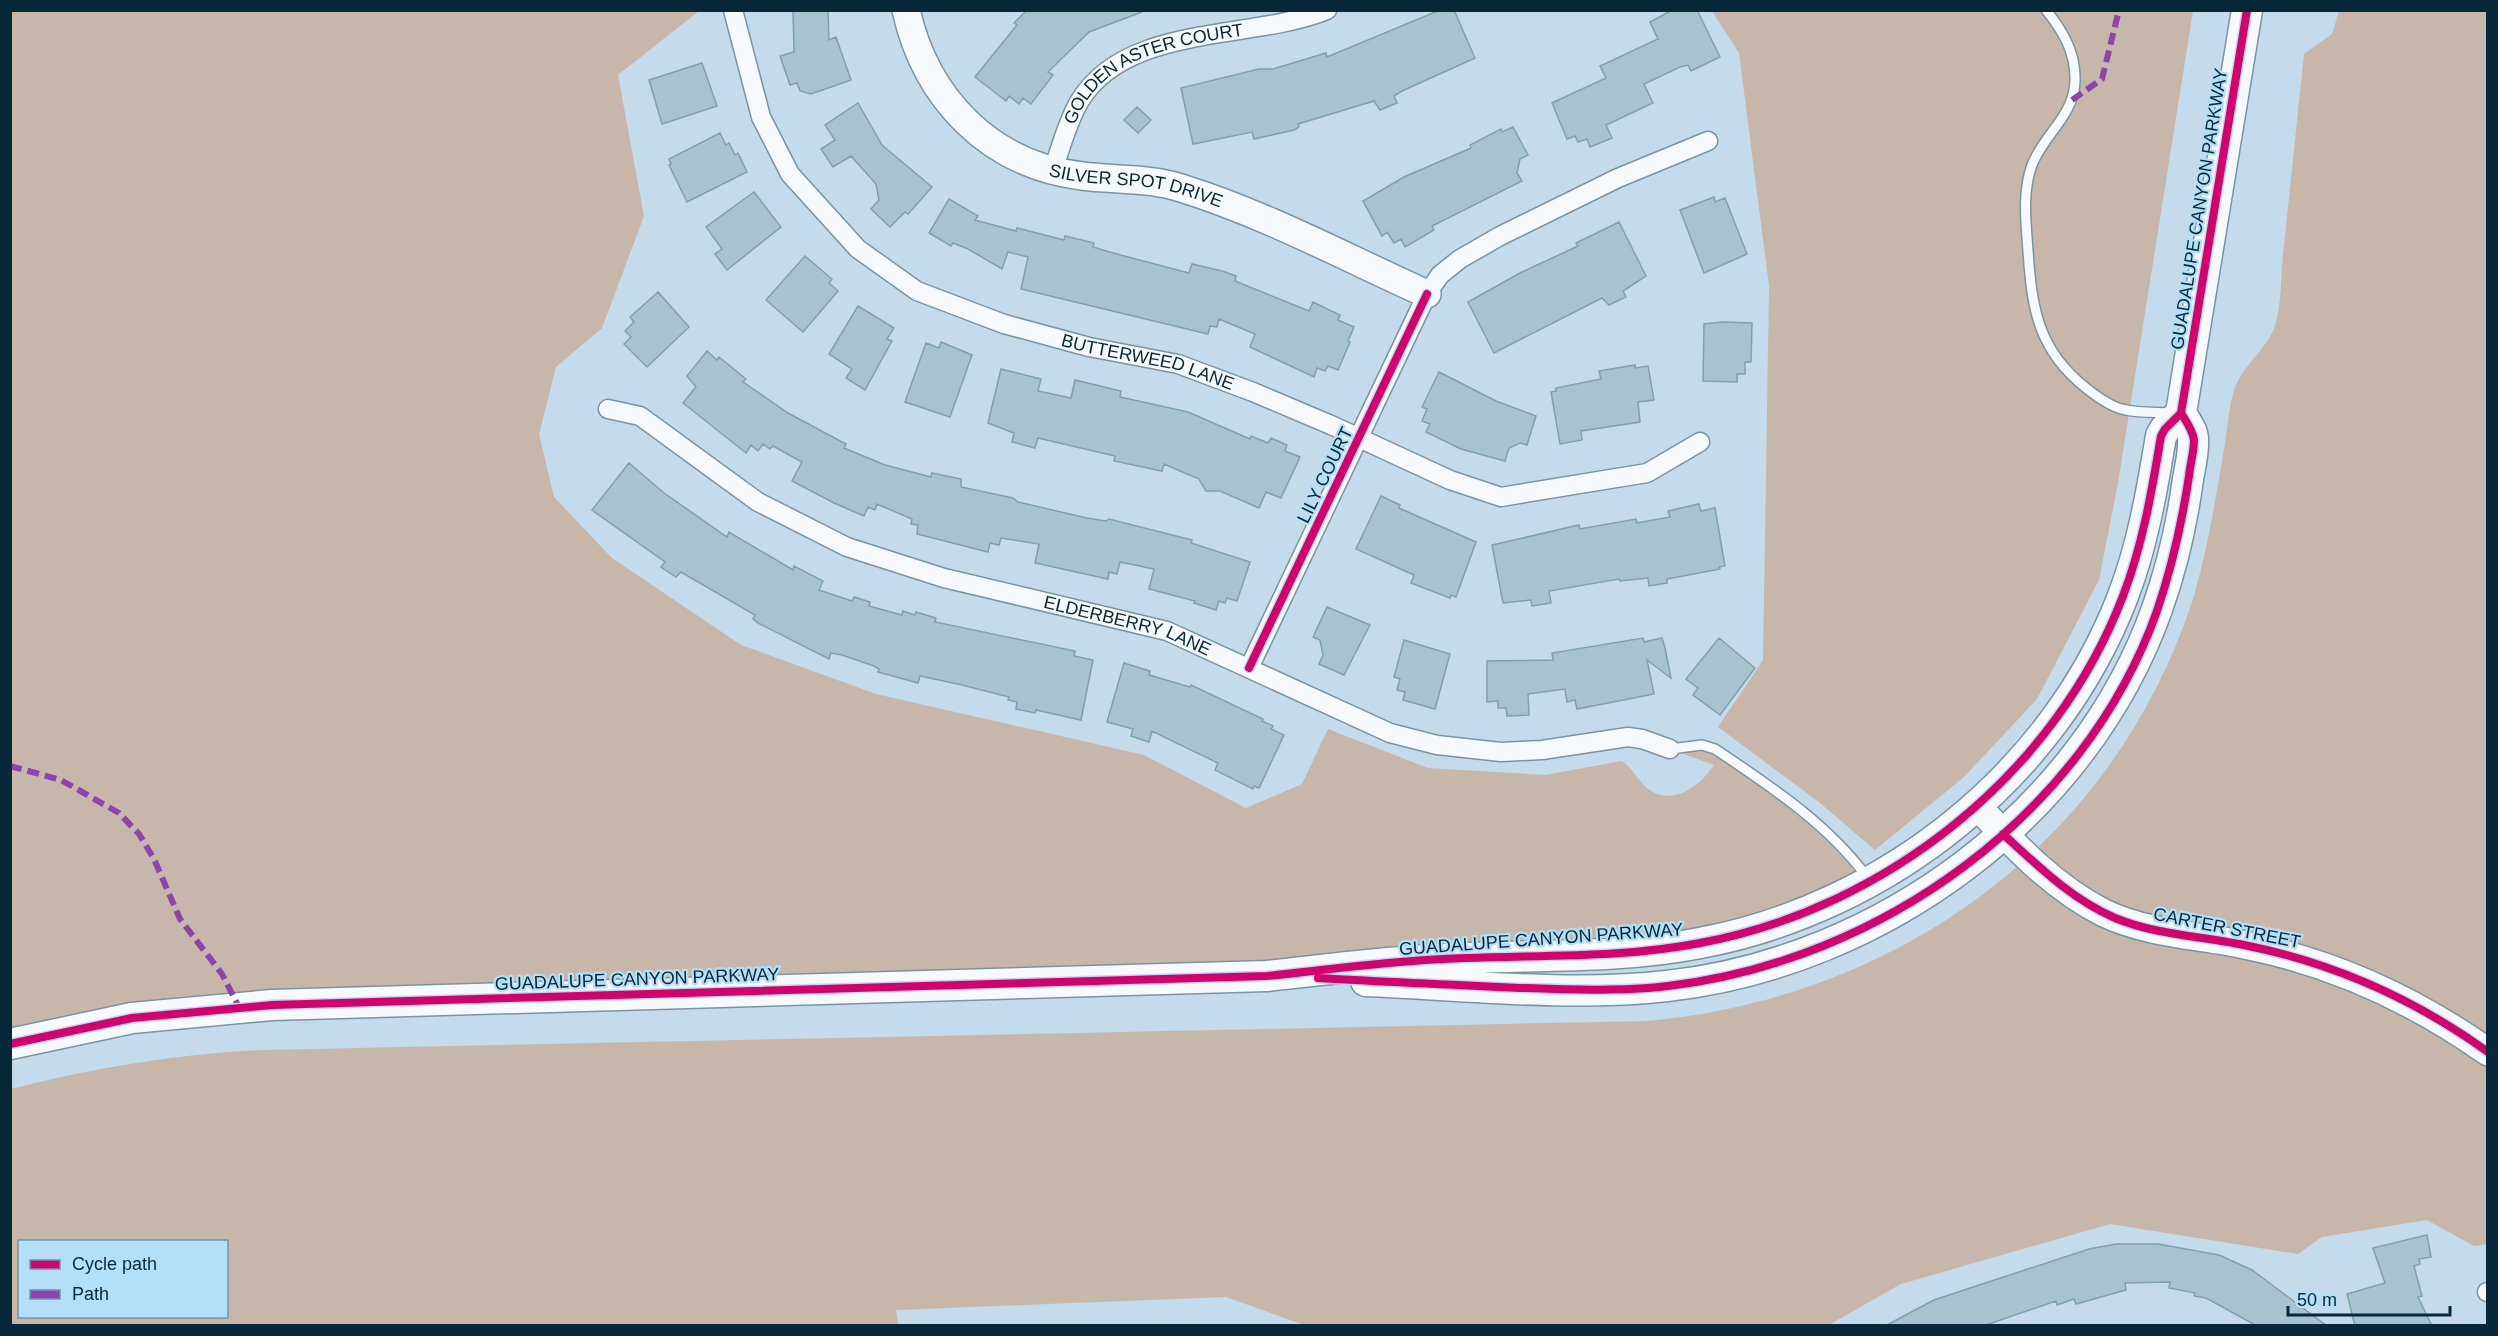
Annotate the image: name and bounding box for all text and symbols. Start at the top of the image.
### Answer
street label: GOLDEN ASTER COURT [1060,20,1244,127]
street label: GUADALUPE CANYON PARKWAY [2167,67,2231,351]
street label: SILVER SPOT DRIVE [1047,160,1226,212]
street label: BUTTERWEED LANE [1059,330,1237,394]
street label: LILY COURT [1293,424,1357,526]
street label: ELDERBERRY LANE [1042,592,1214,660]
street label: CARTER STREET [2152,904,2302,952]
street label: GUADALUPE CANYON PARKWAY [1398,919,1684,959]
street label: GUADALUPE CANYON PARKWAY [494,964,780,994]
legend [18,1240,228,1318]
text: Cycle path [72,1254,157,1274]
scale bar [2288,1279,2450,1317]
text: Path [72,1284,109,1304]
text: 50 m [2297,1290,2337,1310]

